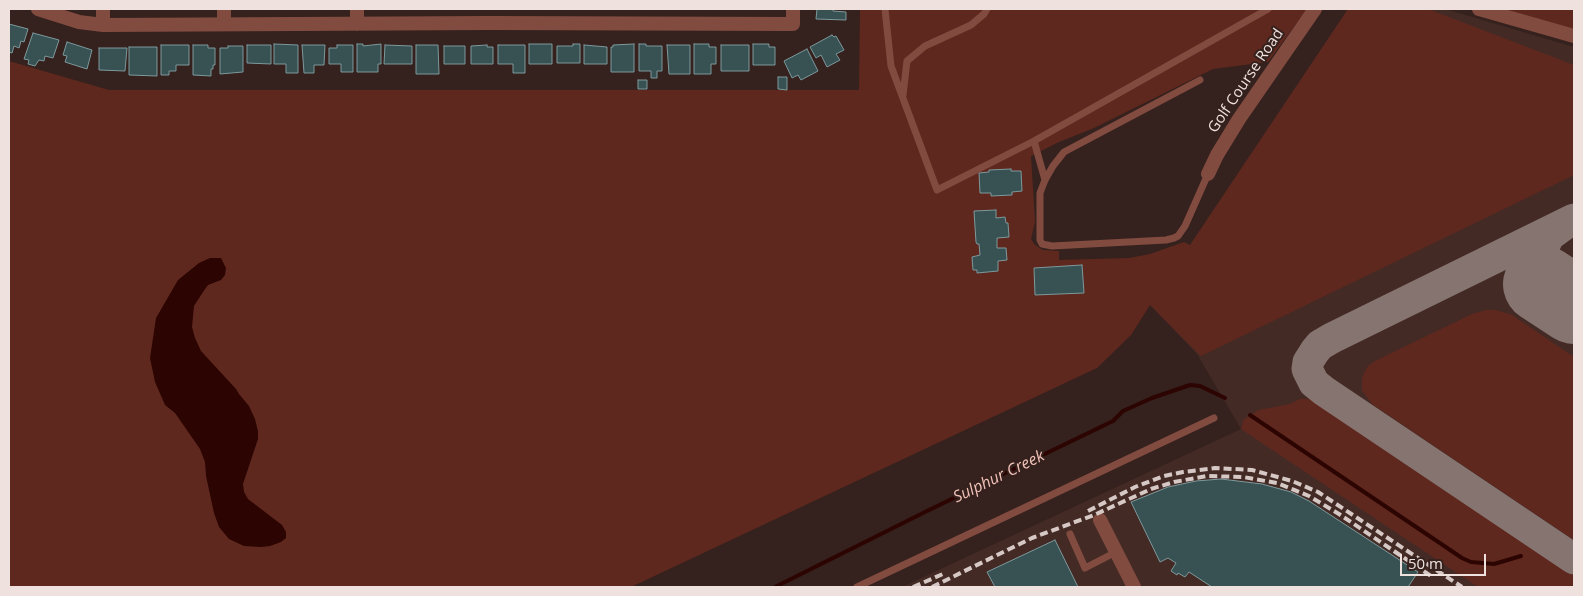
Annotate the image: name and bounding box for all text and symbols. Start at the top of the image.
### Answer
street label: Golf Course Road [1205,26,1287,136]
water label: Sulphur Creek [950,447,1048,507]
scale bar [1403,544,1489,576]
text: 50 m [1408,553,1443,573]

